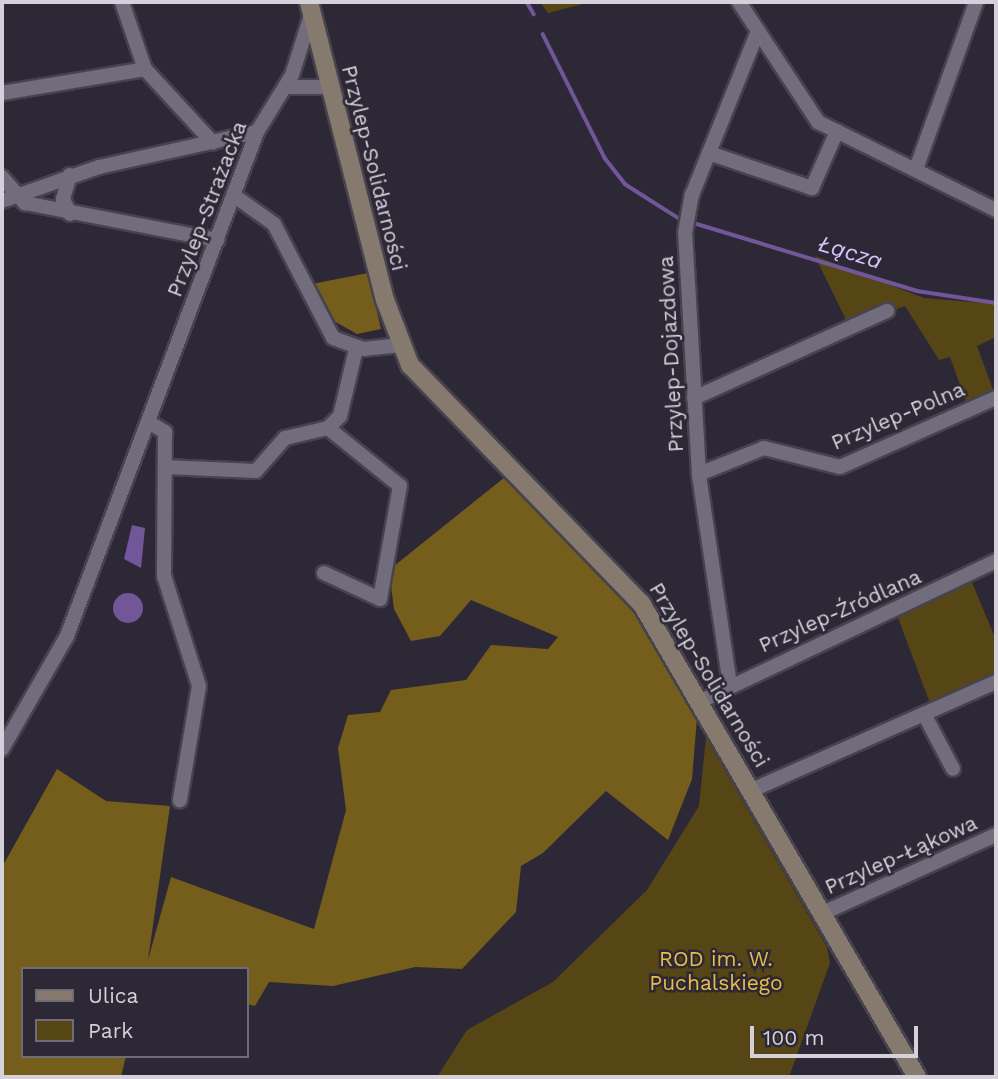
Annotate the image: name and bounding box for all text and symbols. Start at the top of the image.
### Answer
street label: Przylep-Solidarności [336,63,412,273]
street label: Przylep-Strażacka [162,118,252,300]
water label: Łącza [815,230,885,276]
street label: Przylep-Dojazdowa [653,255,689,453]
street label: Przylep-Polna [828,377,968,455]
street label: Przylep-Źródlana [755,564,925,658]
street label: Przylep-Solidarności [644,578,774,772]
street label: Przylep-Łąkowa [821,810,981,900]
park label: ROD im. W. Puchalskiego [649,946,783,996]
legend [21,967,248,1058]
text: Ulica [88,983,138,1008]
scale bar [753,1012,921,1056]
text: Park [88,1018,133,1043]
text: 100 m [763,1025,825,1050]

